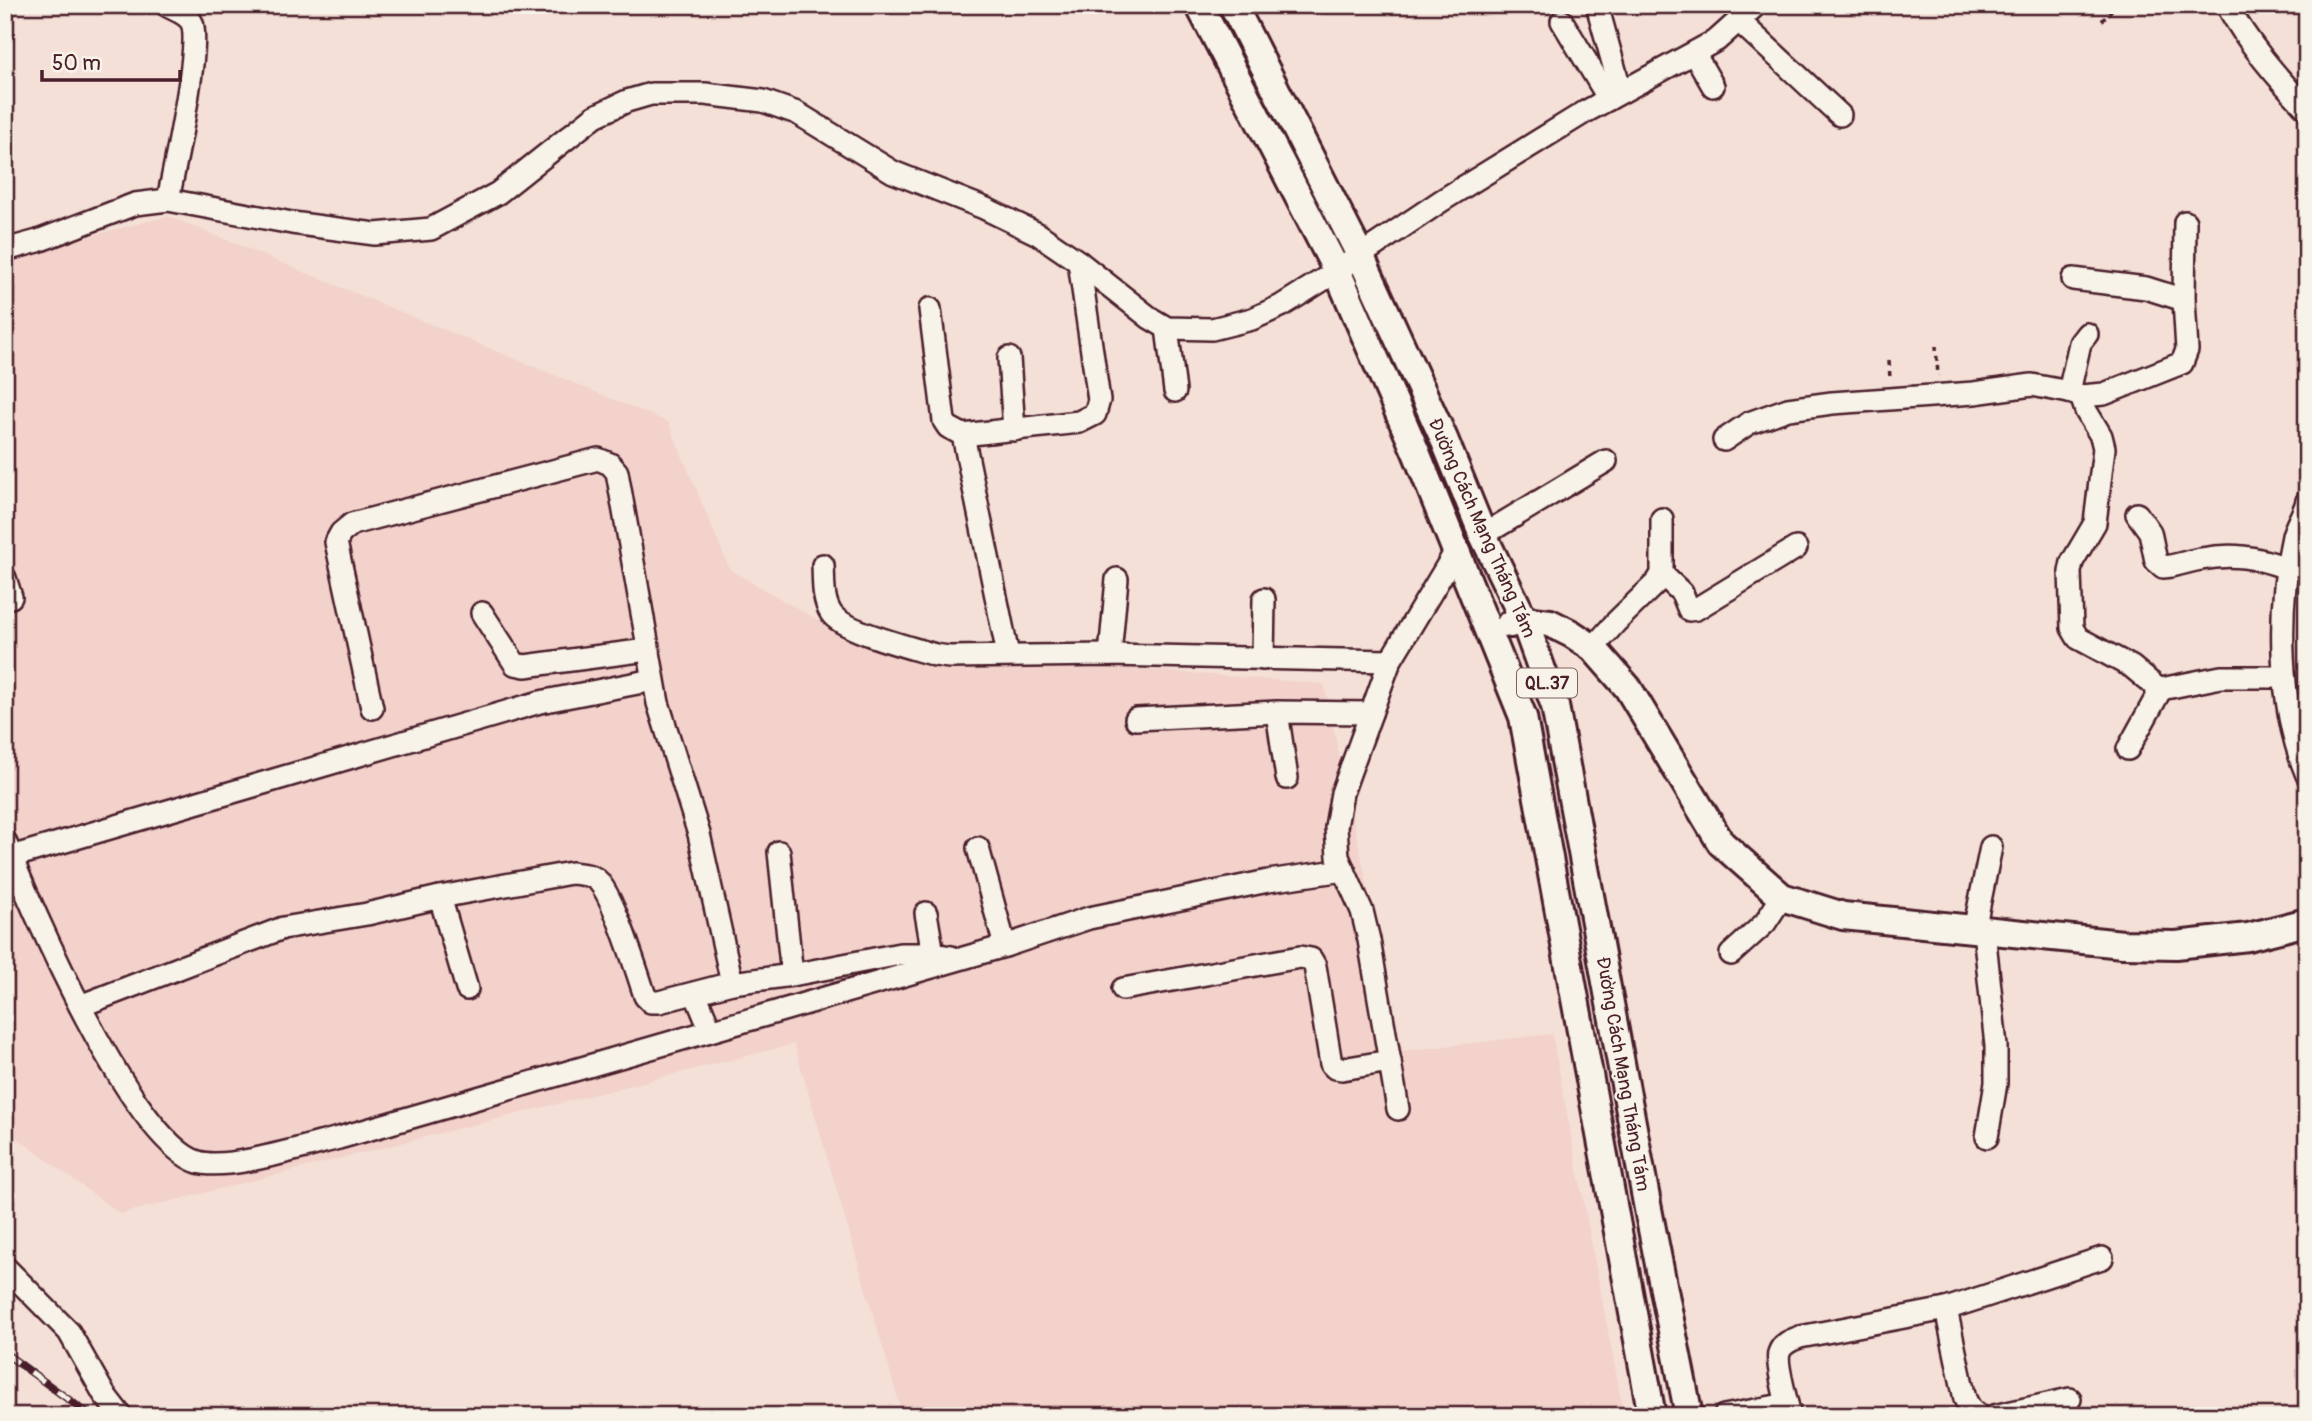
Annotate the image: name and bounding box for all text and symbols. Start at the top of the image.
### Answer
scale bar [42,38,180,82]
text: 50 m [52,50,101,77]
street label: Đường Cách Mạng Tháng Tám [1423,415,1541,642]
road number: QL.37 [1517,668,1577,698]
street label: Đường Cách Mạng Tháng Tám [1591,955,1655,1193]

